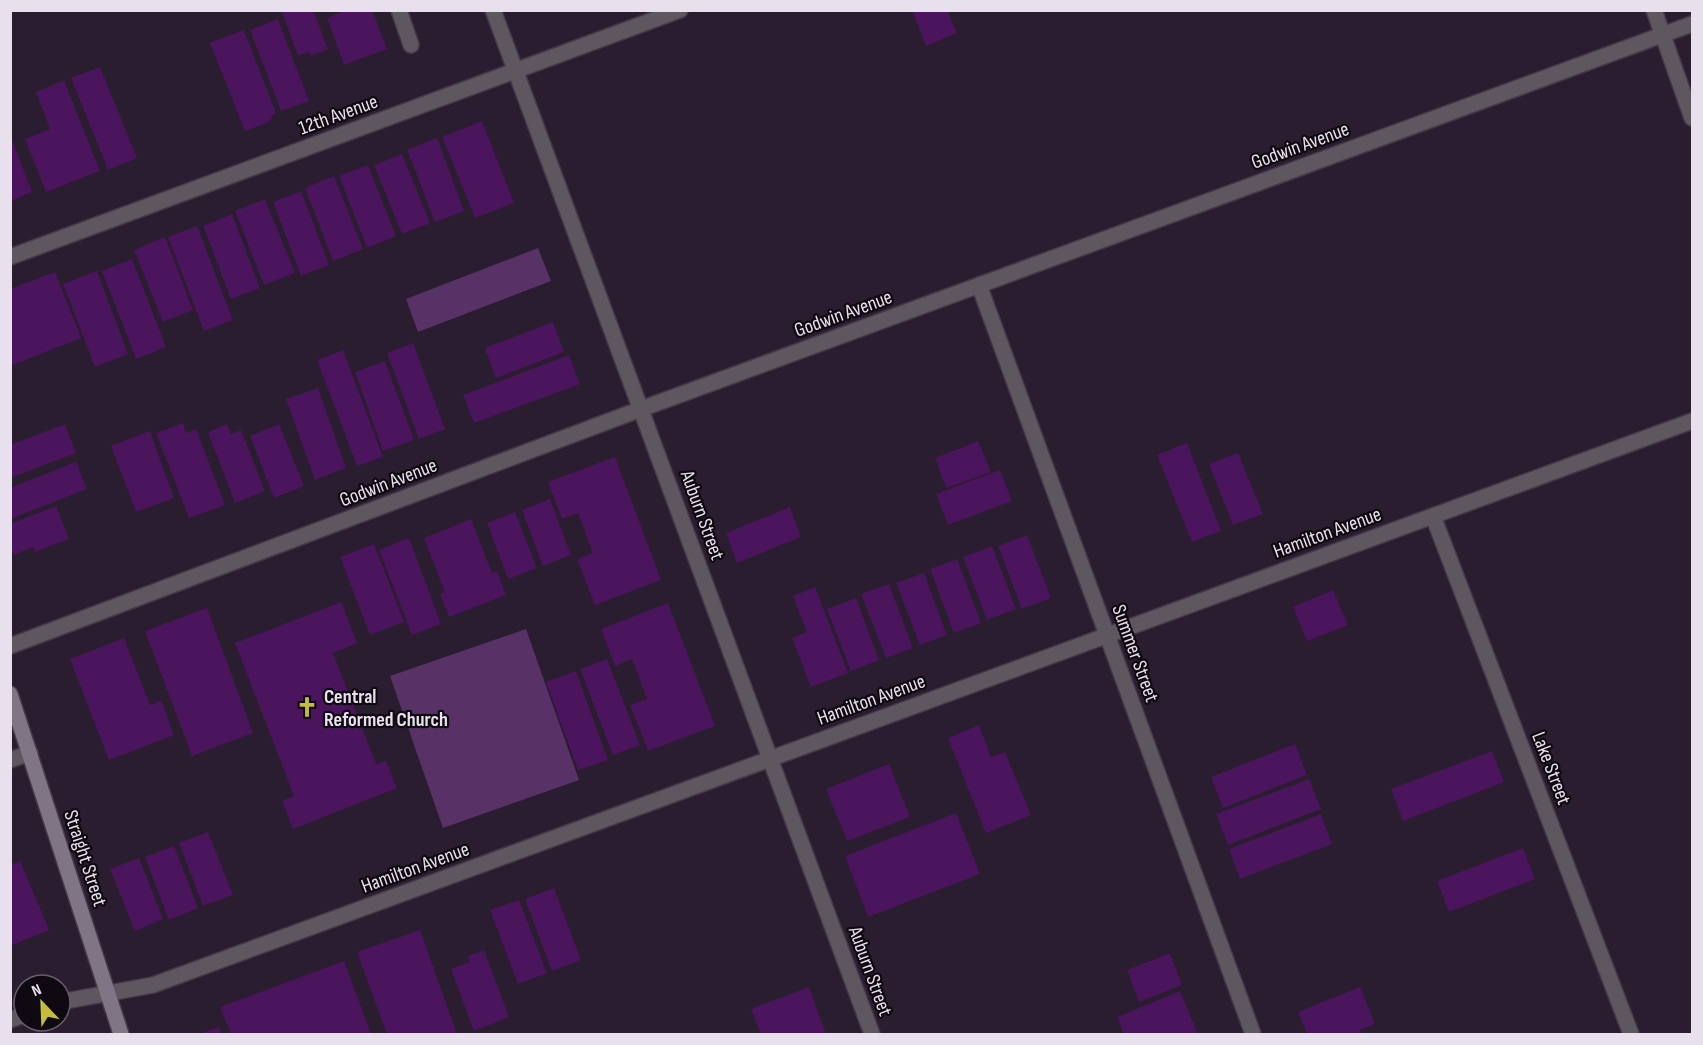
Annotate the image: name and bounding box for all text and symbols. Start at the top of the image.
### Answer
street label: 12th Avenue [296,90,381,140]
street label: Godwin Avenue [1248,117,1352,175]
street label: Godwin Avenue [791,285,895,343]
street label: Godwin Avenue [336,453,440,512]
street label: Auburn Street [674,466,729,563]
street label: Hamilton Avenue [1270,502,1385,564]
street label: Summer Street [1106,601,1164,705]
street label: Hamilton Avenue [814,669,929,731]
place label: Central Reformed Church [324,685,448,732]
church icon: Central Reformed Church [295,695,319,719]
street label: Lake Street [1526,729,1576,808]
street label: Straight Street [58,807,112,909]
street label: Hamilton Avenue [358,837,473,899]
street label: Auburn Street [842,922,897,1019]
north arrow [12,973,72,1033]
text: N [29,980,44,1001]

